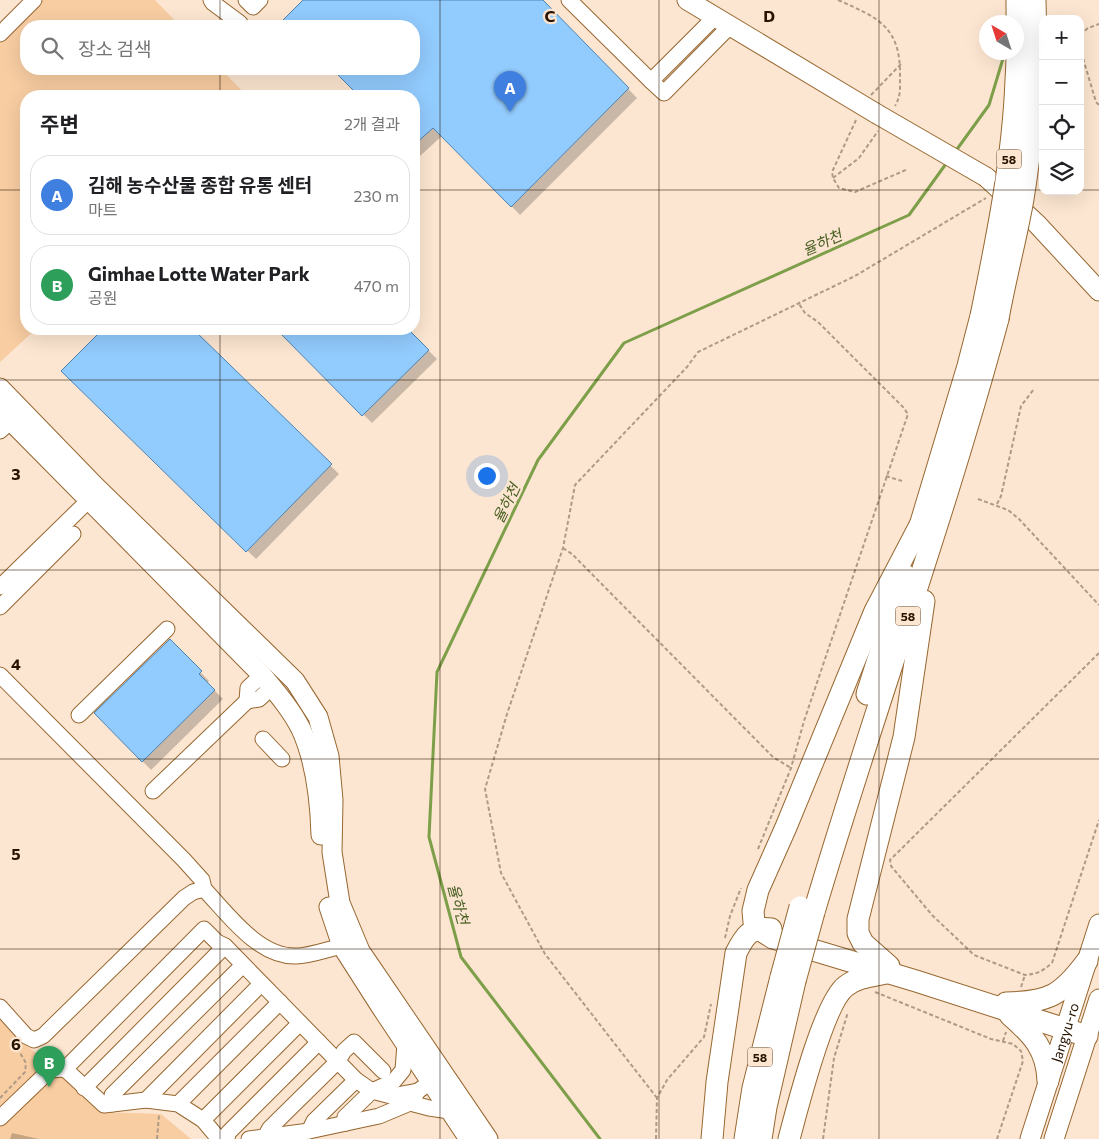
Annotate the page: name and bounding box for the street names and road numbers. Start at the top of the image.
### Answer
road number: 58 [996,150,1022,168]
road number: 58 [896,606,920,626]
street label: Jangyu-ro [1047,1000,1082,1064]
road number: 58 [748,1048,772,1066]

